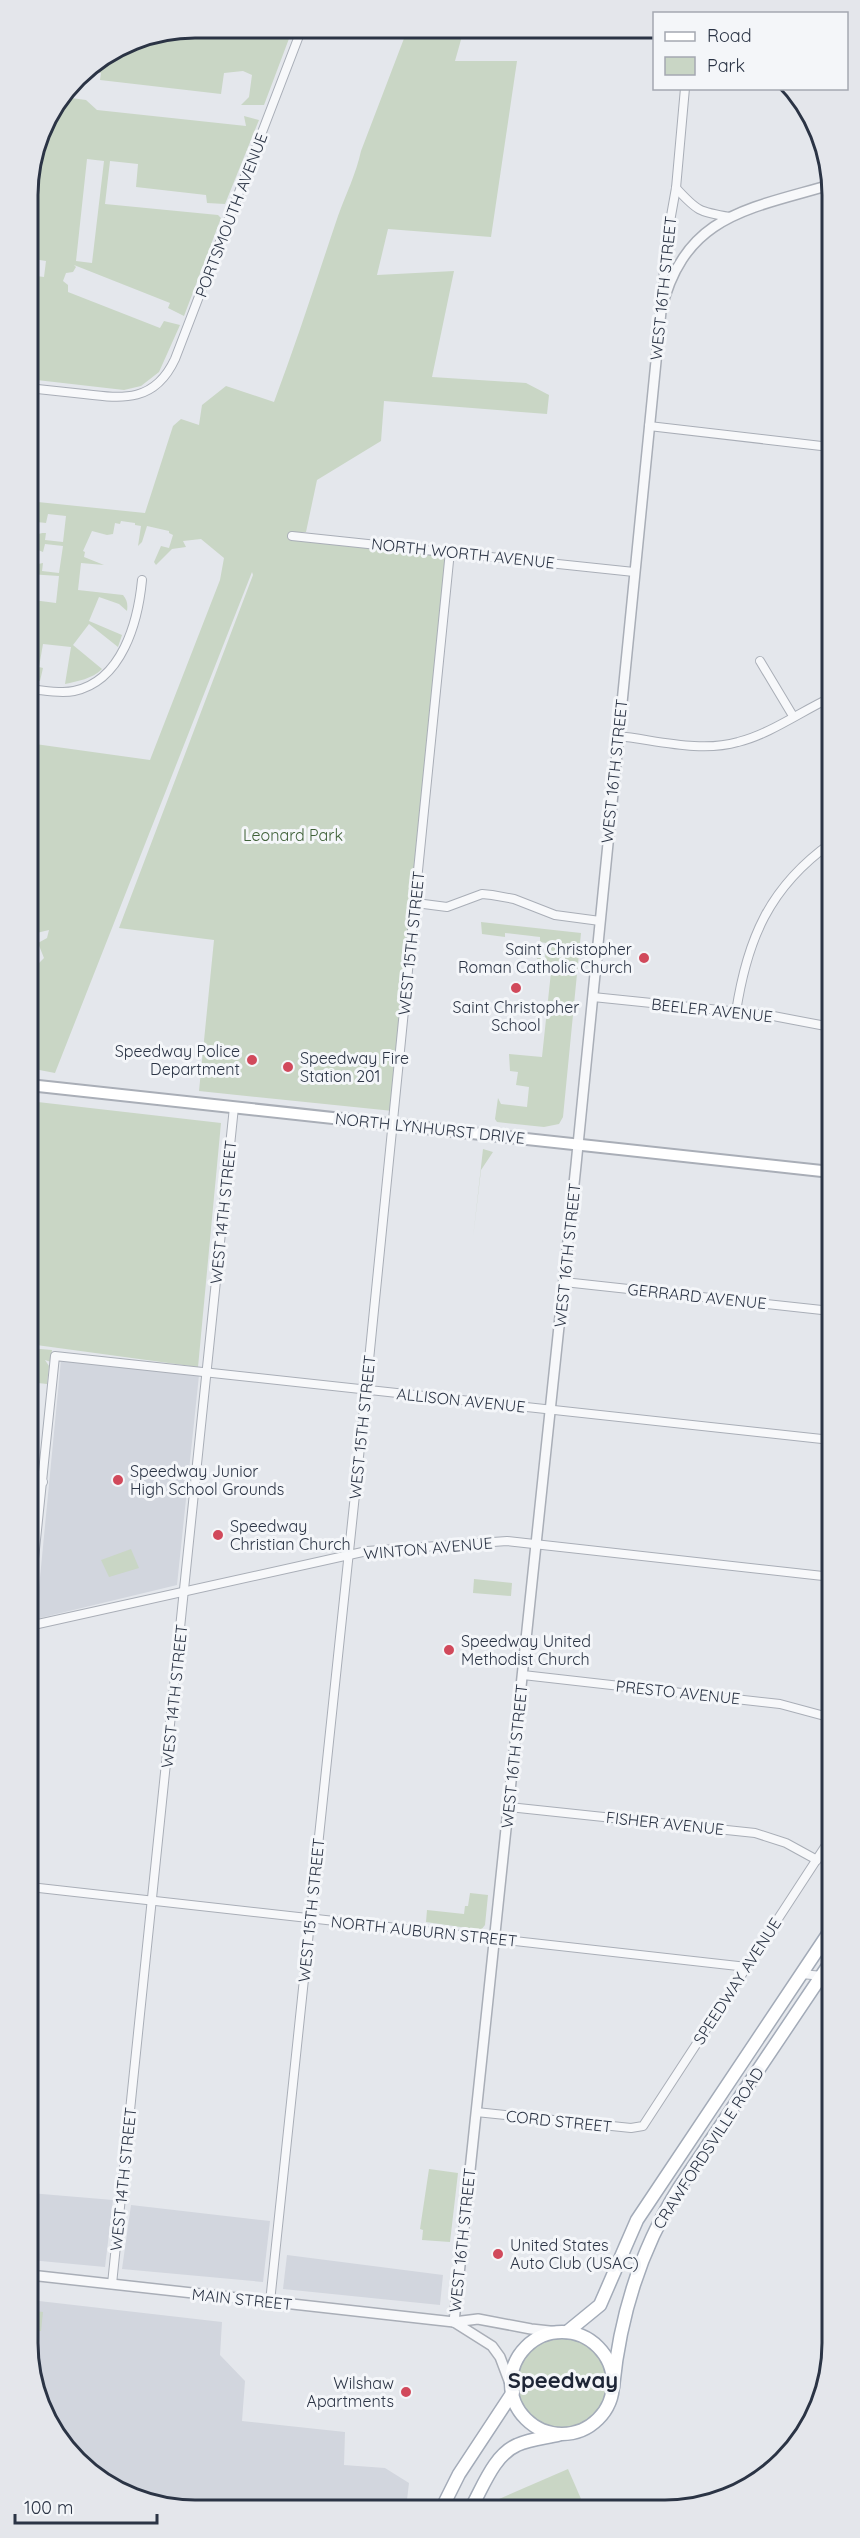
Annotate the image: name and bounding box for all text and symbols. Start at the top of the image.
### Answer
legend [653,12,848,90]
text: Road [707,24,752,47]
text: Park [707,54,745,77]
street label: PORTSMOUTH AVENUE [190,130,272,300]
street label: WEST 16TH STREET [645,215,681,361]
street label: NORTH WORTH AVENUE [370,533,556,573]
street label: WEST 16TH STREET [596,698,632,844]
park label: Leonard Park [243,825,343,845]
street label: WEST 15TH STREET [393,870,429,1016]
place label: Saint Christopher Roman Catholic Church [458,939,632,977]
marker: Saint Christopher Roman Catholic Church [637,951,651,965]
marker: Saint Christopher School [509,981,523,995]
street label: BEELER AVENUE [650,994,774,1026]
place label: Saint Christopher School [453,997,579,1035]
place label: Speedway Police Department [115,1041,240,1079]
place label: Speedway Fire Station 201 [300,1048,409,1086]
marker: Speedway Police Department [245,1053,259,1067]
marker: Speedway Fire Station 201 [281,1060,295,1074]
street label: NORTH LYNHURST DRIVE [334,1108,526,1148]
street label: WEST 14TH STREET [206,1139,241,1285]
street label: WEST 16TH STREET [549,1182,585,1328]
street label: GERRARD AVENUE [627,1279,767,1313]
street label: WEST 15TH STREET [344,1354,380,1500]
street label: ALLISON AVENUE [396,1383,526,1417]
place label: Speedway Junior High School Grounds [130,1461,284,1499]
marker: Speedway Junior High School Grounds [111,1473,125,1487]
place label: Speedway Christian Church [230,1516,351,1554]
marker: Speedway Christian Church [211,1528,225,1542]
street label: WINTON AVENUE [363,1532,493,1564]
street label: WEST 14TH STREET [157,1623,192,1769]
place label: Speedway United Methodist Church [461,1631,591,1669]
marker: Speedway United Methodist Church [442,1643,456,1657]
street label: PRESTO AVENUE [615,1676,741,1708]
street label: WEST 16TH STREET [496,1683,532,1829]
street label: FISHER AVENUE [605,1807,725,1839]
street label: WEST 15TH STREET [293,1837,329,1983]
street label: NORTH AUBURN STREET [330,1911,519,1951]
street label: SPEEDWAY AVENUE [689,1914,785,2048]
street label: CRAWFORDSVILLE ROAD [648,2063,768,2233]
street label: CORD STREET [505,2105,613,2137]
street label: WEST 14TH STREET [106,2106,141,2252]
street label: WEST 16TH STREET [444,2167,480,2313]
place label: United States Auto Club (USAC) [510,2235,639,2273]
marker: United States Auto Club (USAC) [491,2247,505,2261]
street label: MAIN STREET [191,2284,294,2314]
district label: Speedway [508,2366,618,2394]
place label: Wilshaw Apartments [307,2373,394,2411]
marker: Wilshaw Apartments [399,2385,413,2399]
scale bar [15,2487,158,2525]
text: 100 m [24,2496,73,2519]

